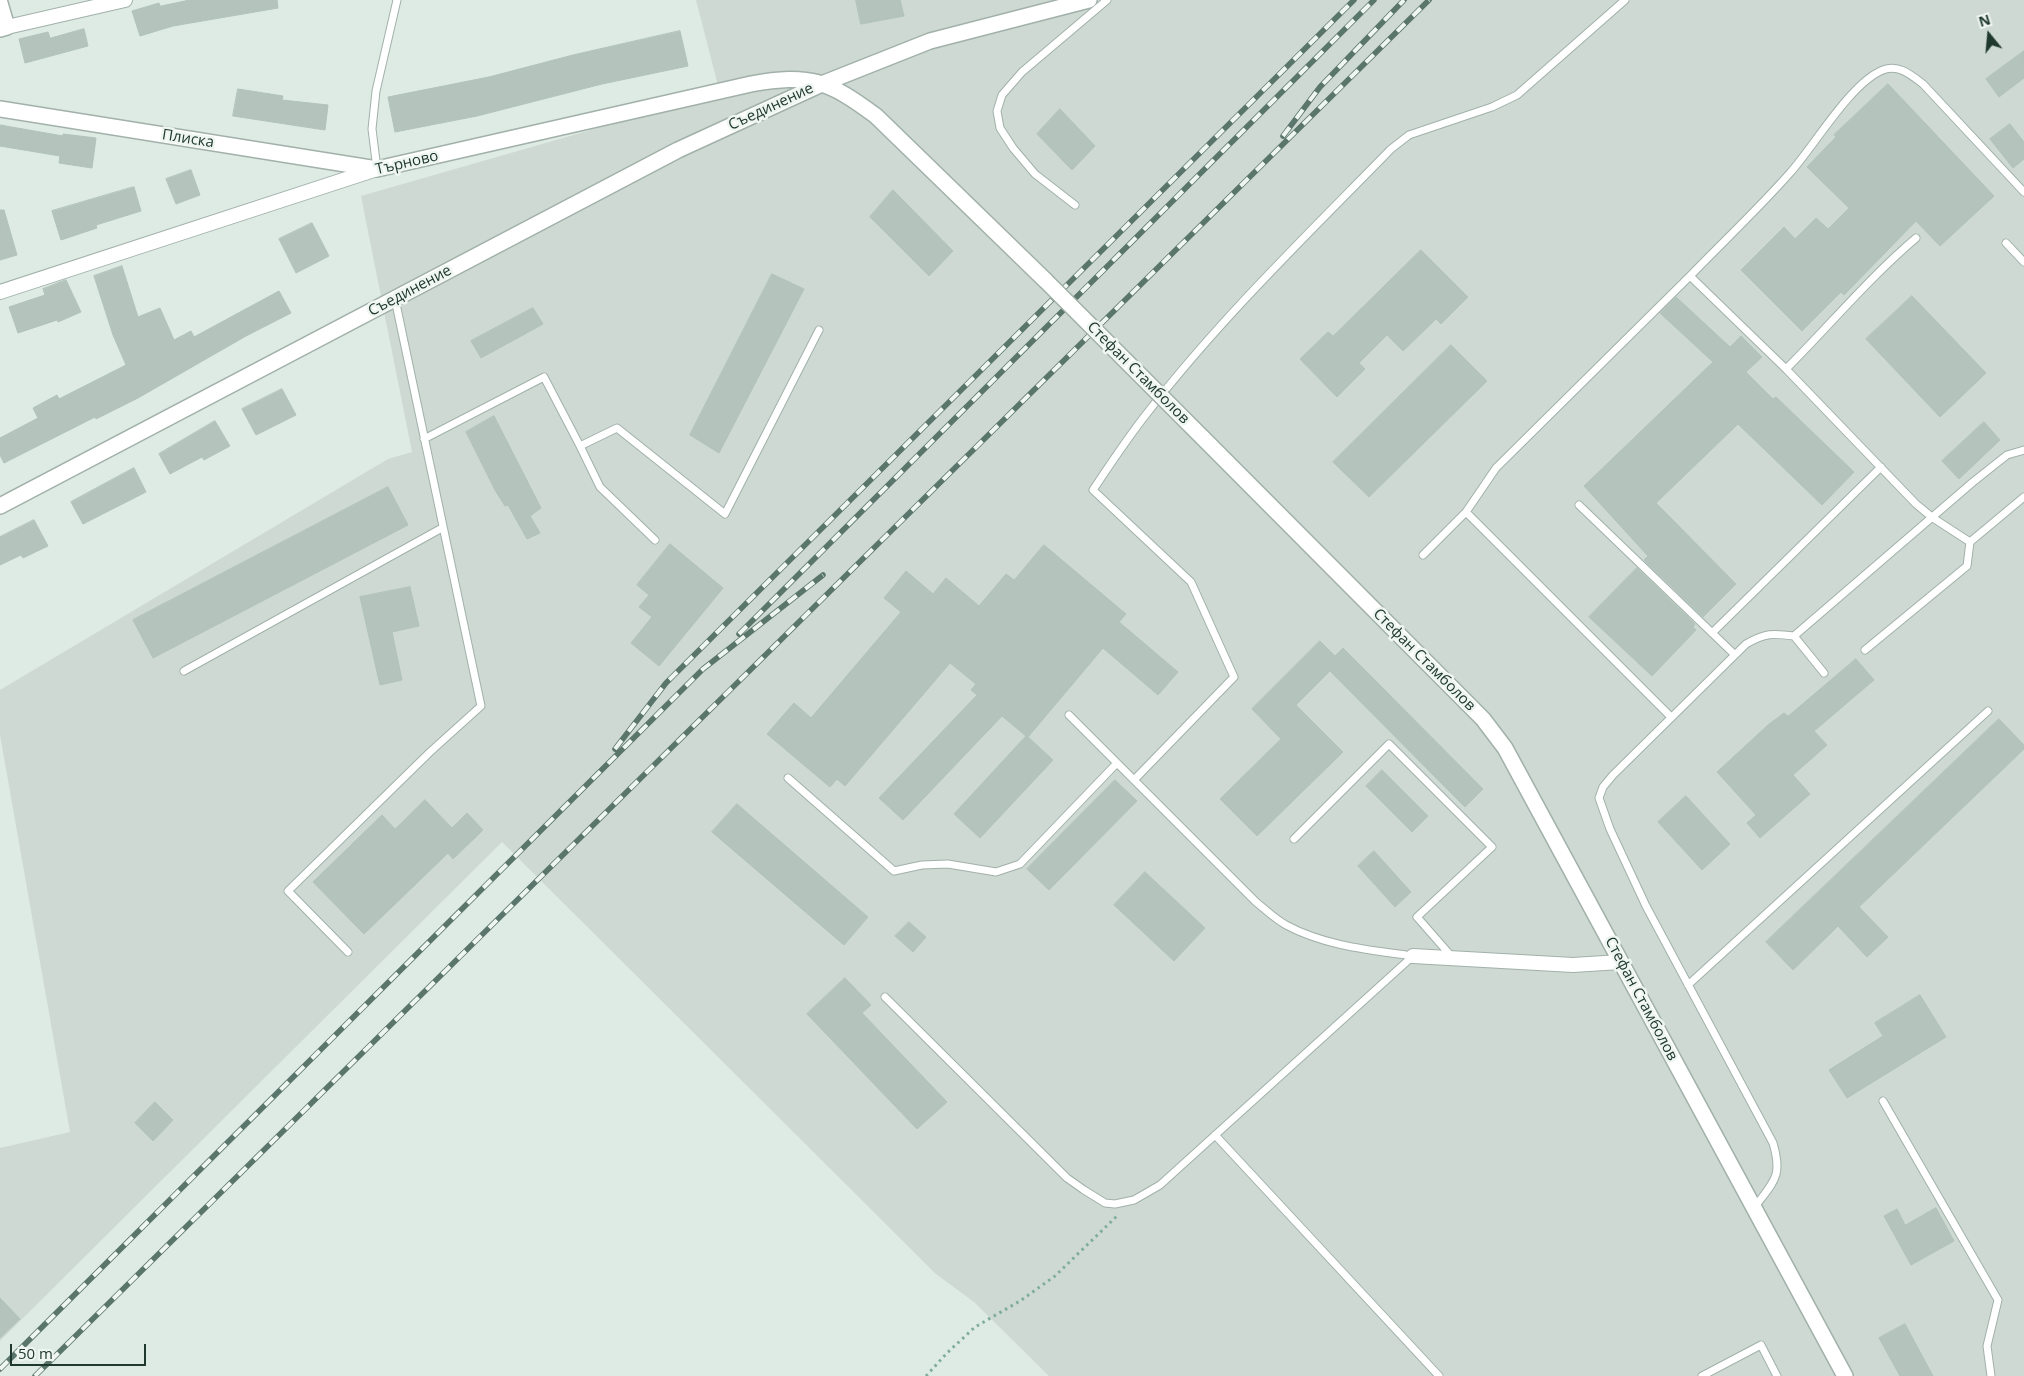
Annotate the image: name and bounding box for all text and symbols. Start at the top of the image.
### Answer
text: N [1976,9,1993,31]
north arrow [1964,10,2014,60]
street label: Съединение [726,79,816,135]
street label: Плиска [161,126,215,152]
street label: Търново [374,147,440,179]
street label: Съединение [365,262,455,320]
street label: Стефан Стамболов [1083,318,1193,428]
street label: Стефан Стамболов [1369,605,1479,715]
street label: Стефан Стамболов [1601,934,1681,1064]
scale bar [12,1334,149,1366]
text: 50 m [18,1343,53,1363]

